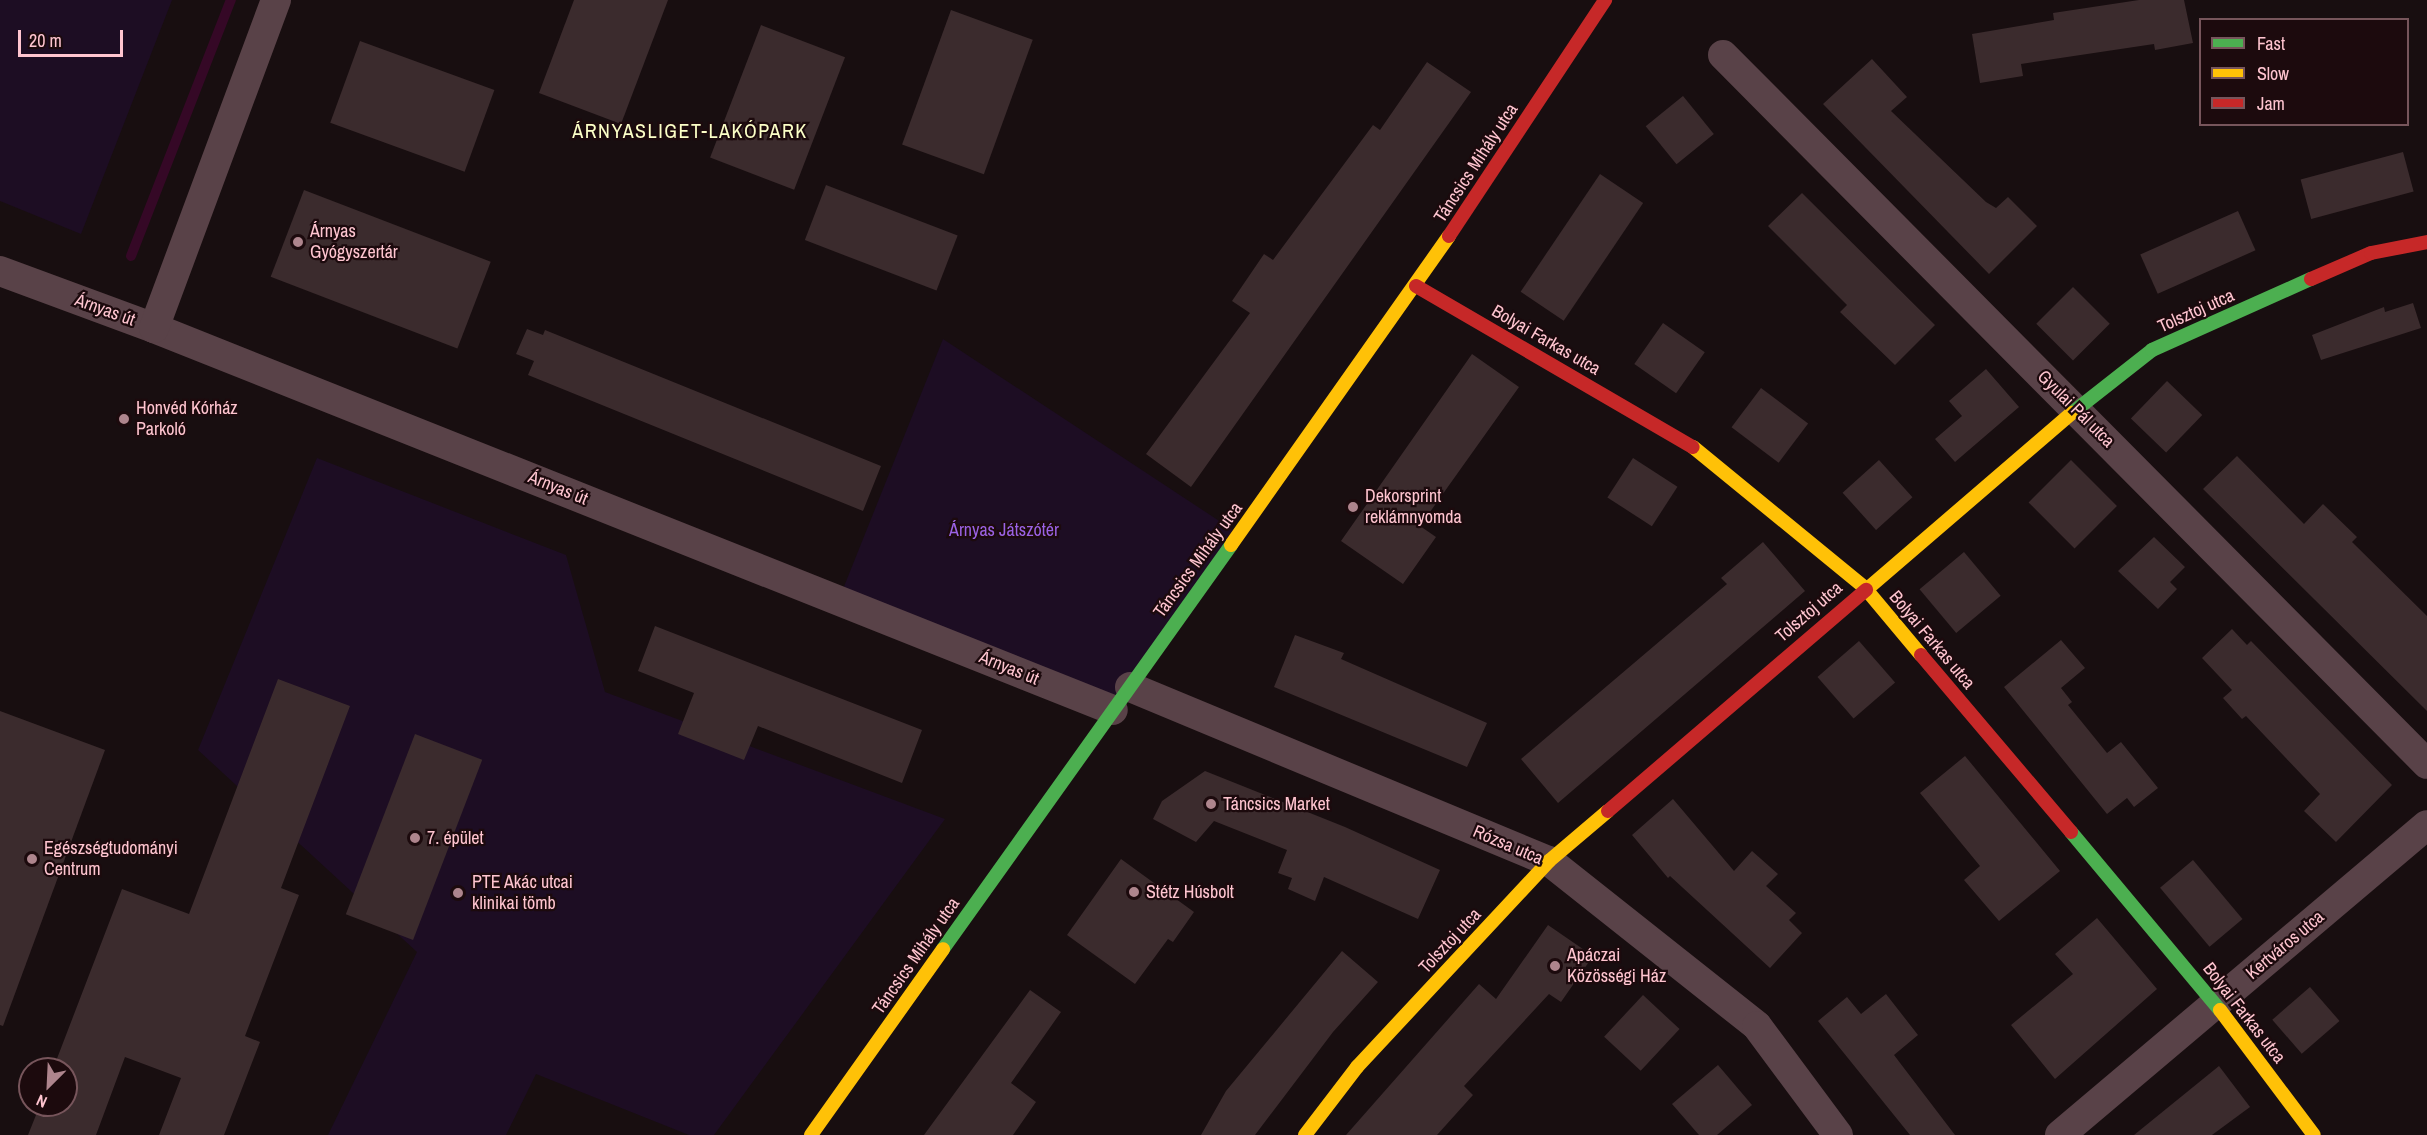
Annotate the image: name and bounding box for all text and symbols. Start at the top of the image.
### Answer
scale bar [21,18,126,56]
legend [2199,18,2409,126]
text: 20 m [29,28,62,53]
text: Fast [2257,31,2285,56]
text: Slow [2257,61,2289,86]
text: Jam [2257,91,2285,116]
street label: Táncsics Mihály utca [1430,100,1522,226]
district label: ÁRNYASLIGET-LAKÓPARK [572,118,808,142]
place label: Árnyas Gyógyszertár [310,221,398,264]
marker: Árnyas Gyógyszertár [291,235,305,249]
street label: Tolsztoj utca [2155,285,2237,337]
street label: Árnyas út [72,289,138,331]
street label: Bolyai Farkas utca [1488,300,1604,380]
street label: Gyulai Pál utca [2033,366,2119,452]
place label: Honvéd Kórház Parkoló [136,398,238,440]
marker: Honvéd Kórház Parkoló [117,412,131,426]
street label: Árnyas út [525,466,591,510]
place label: Dekorsprint reklámnyomda [1365,486,1462,528]
street label: Táncsics Mihály utca [1149,498,1247,622]
marker: Dekorsprint reklámnyomda [1346,500,1360,514]
park label: Árnyas Játszótér [949,519,1059,541]
street label: Tolsztoj utca [1771,577,1847,647]
street label: Bolyai Farkas utca [1885,587,1979,693]
street label: Árnyas út [976,646,1042,690]
place label: Táncsics Market [1223,793,1330,815]
marker: Táncsics Market [1204,797,1218,811]
street label: Rózsa utca [1470,821,1546,869]
place label: 7. épület [427,827,484,849]
marker: 7. épület [408,831,422,845]
place label: Egészségtudományi Centrum [44,838,178,880]
marker: Egészségtudományi Centrum [25,852,39,866]
place label: PTE Akác utcai klinikai tömb [472,872,574,914]
place label: Stétz Húsbolt [1146,881,1234,903]
marker: PTE Akác utcai klinikai tömb [449,884,467,902]
marker: Stétz Húsbolt [1127,885,1141,899]
street label: Táncsics Mihály utca [868,894,964,1018]
street label: Tolsztoj utca [1414,904,1486,978]
street label: Kertváros utca [2242,906,2328,984]
place label: Apáczai Közösségi Ház [1567,945,1666,988]
street label: Bolyai Farkas utca [2198,958,2290,1068]
marker: Apáczai Közösségi Ház [1548,959,1562,973]
north arrow [18,1057,78,1117]
text: N [33,1090,50,1114]

